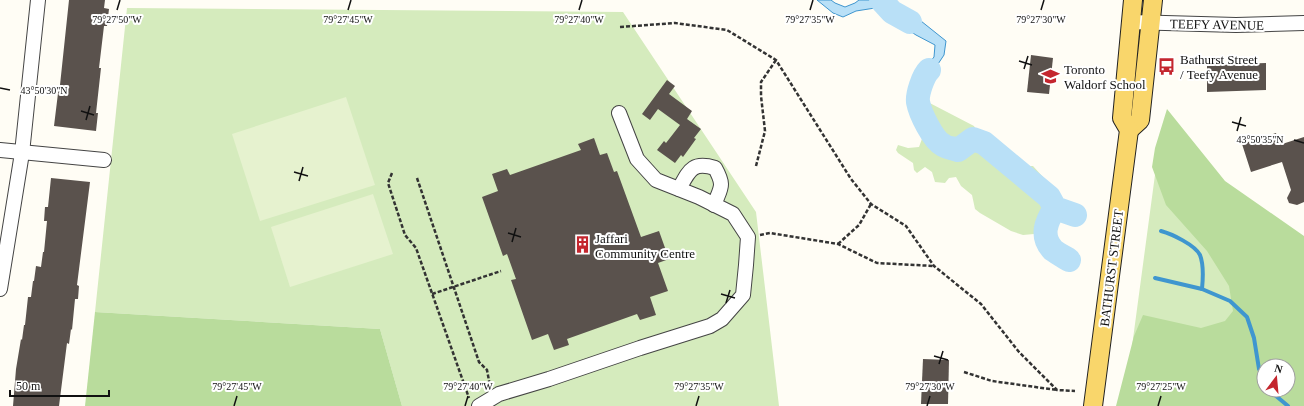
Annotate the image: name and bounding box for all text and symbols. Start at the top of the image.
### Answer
text: 79°27'50"W [92,14,142,25]
text: 79°27'45"W [323,14,373,25]
text: 79°27'40"W [554,14,604,25]
text: 79°27'35"W [785,14,835,25]
text: 79°27'30"W [1016,14,1066,25]
street label: TEEFY AVENUE [1170,16,1264,33]
place label: Bathurst Street / Teefy Avenue [1180,52,1258,82]
bus stop icon: Bathurst Street / Teefy Avenue [1157,56,1177,76]
place label: Toronto Waldorf School [1064,62,1146,92]
school or university icon: Toronto Waldorf School [1041,66,1061,86]
text: 43°50'30"N [20,85,68,96]
text: 43°50'35"N [1236,134,1284,145]
street label: BATHURST STREET [1097,209,1126,327]
place label: Jaffari Community Centre [595,231,695,261]
building icon: Jaffari Community Centre [572,235,592,255]
north arrow [1256,358,1296,398]
text: N [1273,362,1284,375]
scale bar [10,372,109,398]
text: 50 m [16,379,41,393]
text: 79°27'45"W [212,381,262,392]
text: 79°27'40"W [443,381,493,392]
text: 79°27'35"W [674,381,724,392]
text: 79°27'30"W [905,381,955,392]
text: 79°27'25"W [1136,381,1186,392]

